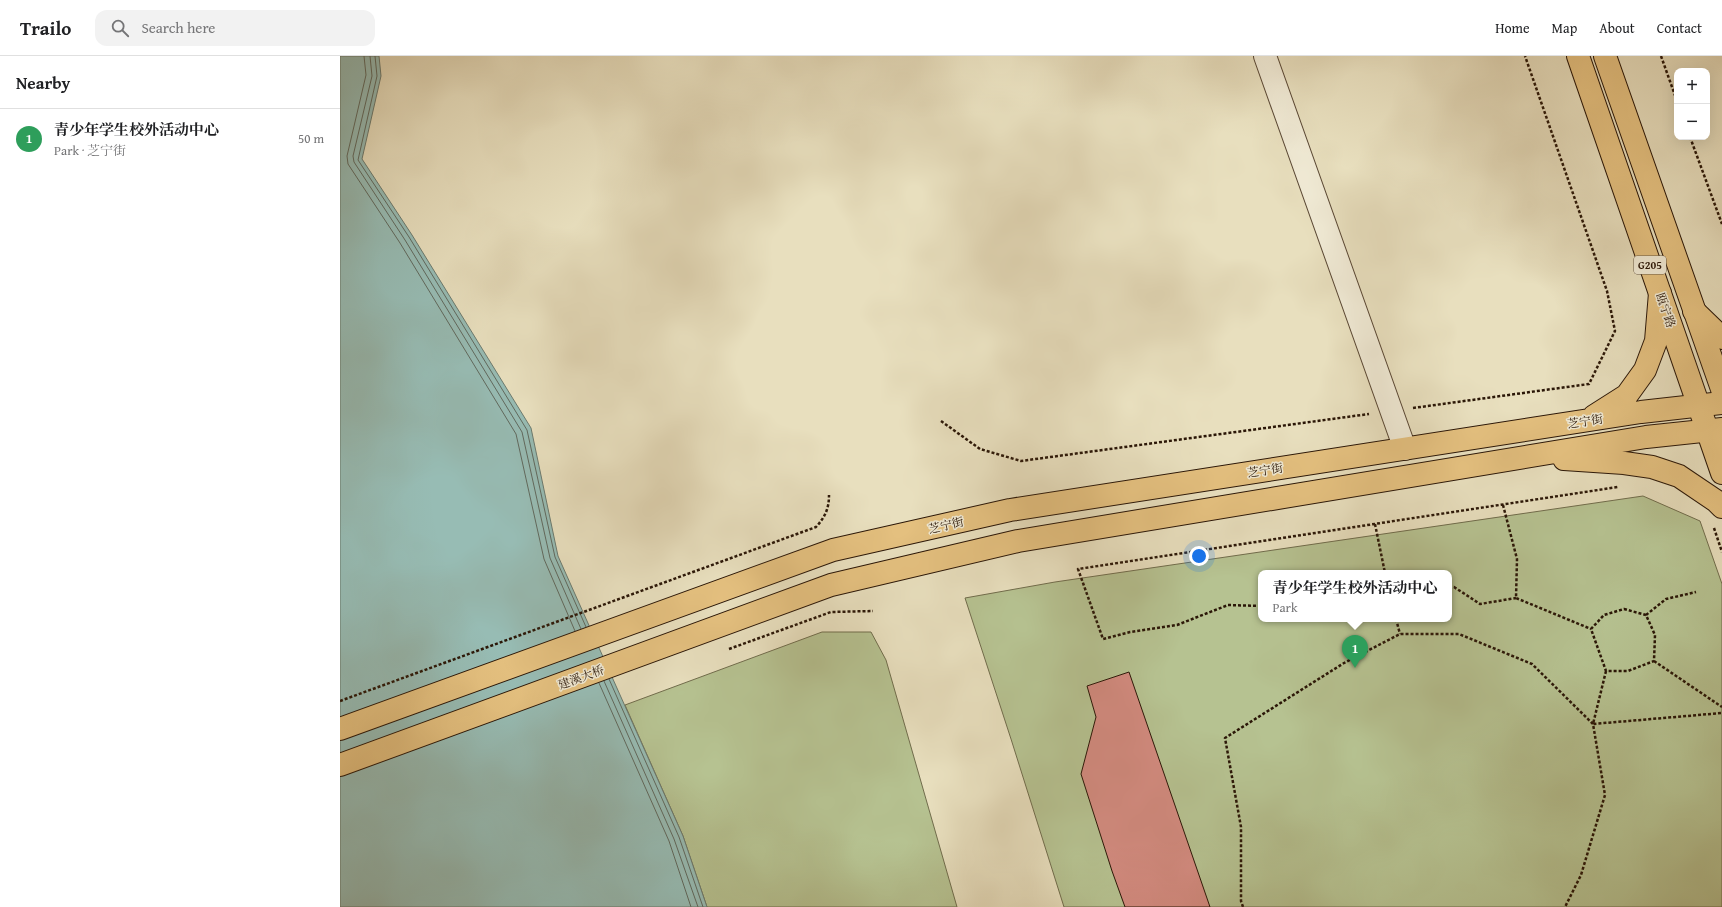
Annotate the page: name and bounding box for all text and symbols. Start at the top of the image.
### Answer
search box [95,10,375,46]
text: Trailo [20,14,71,42]
icon: search [109,17,131,39]
text: Search here [141,17,215,38]
text: Home [1495,18,1530,38]
text: Map [1552,18,1577,38]
text: About [1599,18,1635,38]
text: Contact [1657,18,1702,38]
map controls [1674,68,1710,140]
button: + [1674,68,1710,104]
text: Nearby [16,70,70,95]
button: − [1674,104,1710,140]
text: 青少年学生校外活动中心 [54,119,219,140]
text: 1 [26,129,32,148]
text: 50 m [298,129,324,148]
text: Park · 芝宁街 [54,141,126,160]
road number: G205 [1634,256,1666,274]
street label: 瓯宁路 [1652,290,1680,330]
street label: 芝宁街 [1566,410,1605,432]
street label: 芝宁街 [1246,459,1285,481]
street label: 芝宁街 [927,512,966,537]
your location [1189,546,1209,566]
popup [1258,570,1452,622]
text: 青少年学生校外活动中心 [1272,577,1438,598]
text: Park [1272,598,1298,617]
pin: 1 [1342,635,1368,668]
street label: 建溪大桥 [556,661,606,693]

